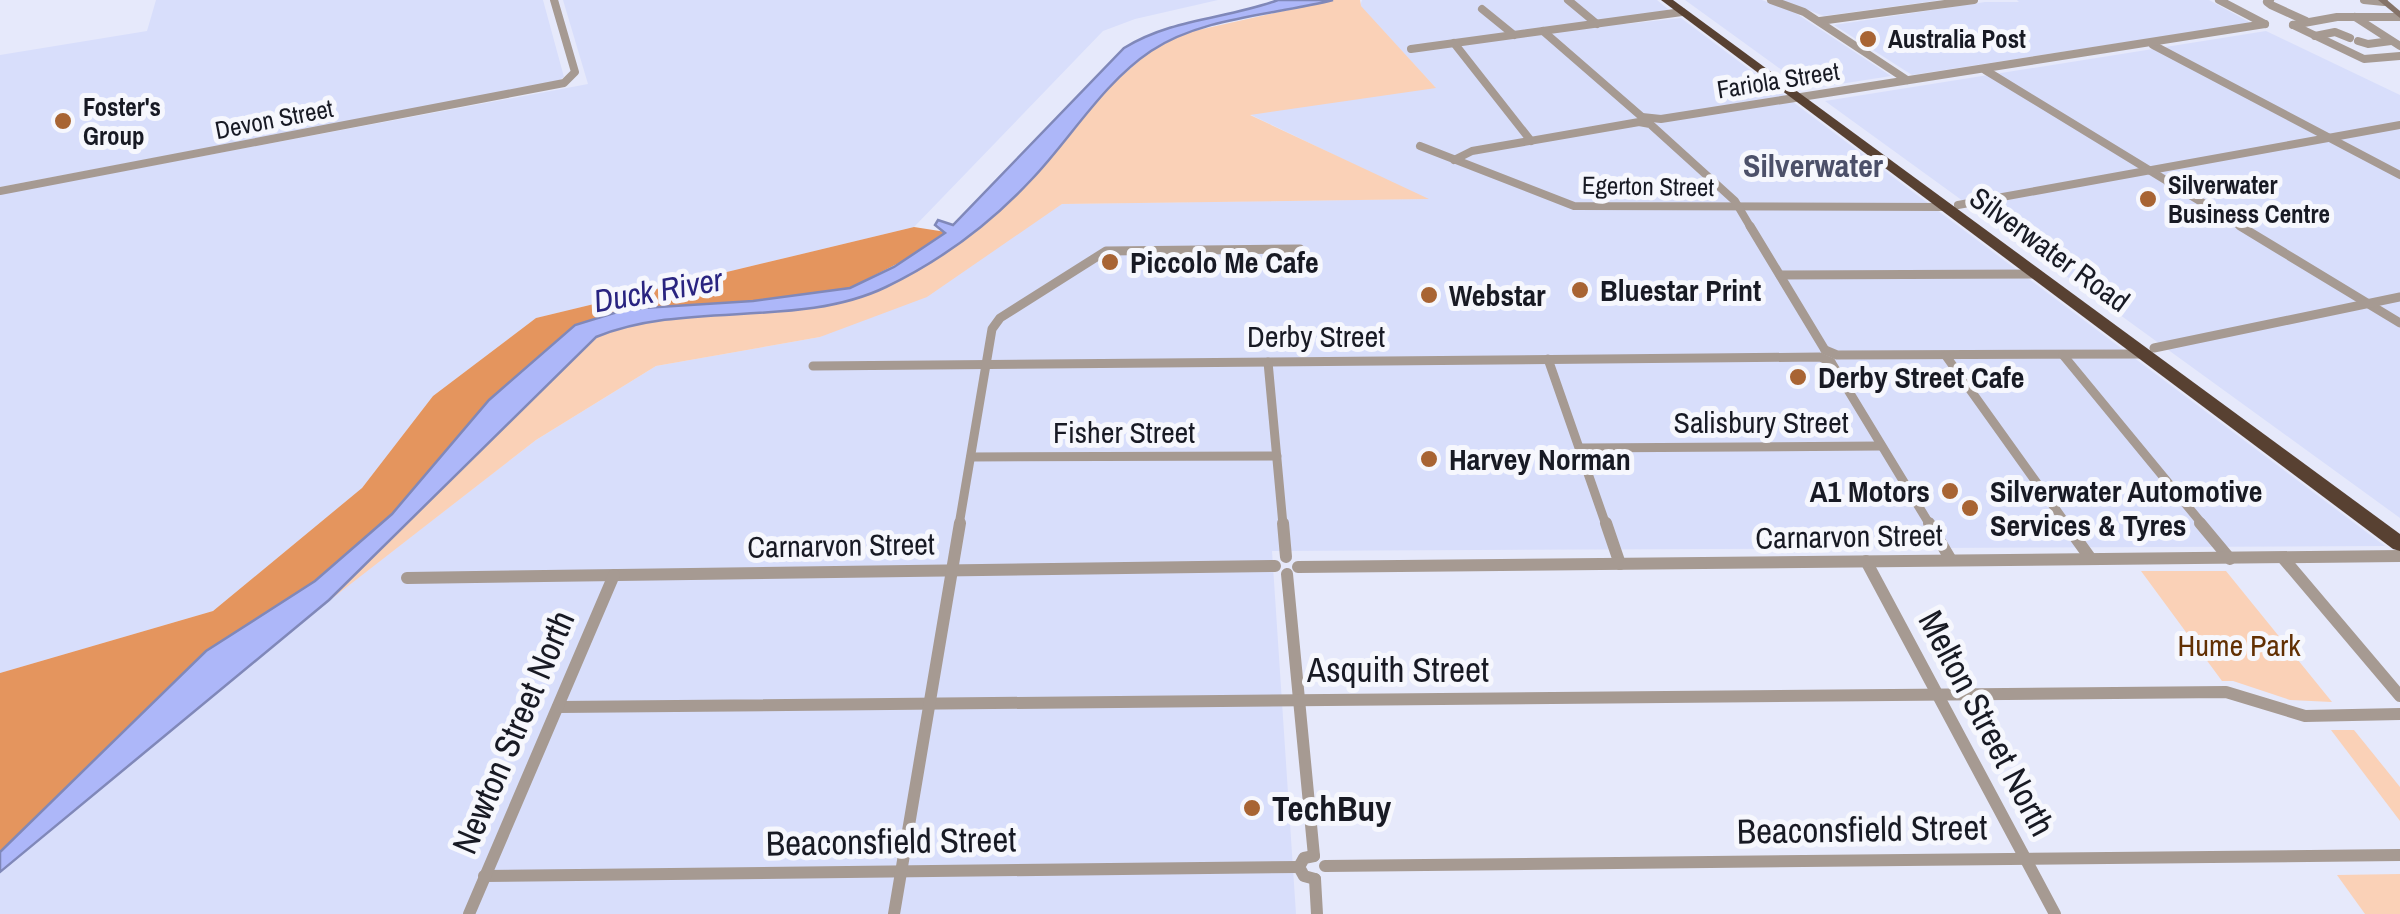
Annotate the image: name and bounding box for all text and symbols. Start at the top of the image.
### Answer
place label: Australia Post [1888,22,2026,56]
marker: Australia Post [1857,28,1879,50]
street label: Fariola Street [1714,54,1842,106]
place label: Foster's Group [83,90,161,153]
street label: Devon Street [212,91,336,147]
marker: Foster's Group [52,110,74,132]
district label: Silverwater [1743,144,1884,187]
street label: Egerton Street [1582,168,1715,204]
place label: Silverwater Business Centre [2168,168,2330,231]
street label: Silverwater Road [1962,177,2138,321]
marker: Silverwater Business Centre [2137,188,2159,210]
place label: Piccolo Me Cafe [1130,242,1319,282]
marker: Piccolo Me Cafe [1099,251,1121,273]
water label: Duck River [590,257,727,322]
place label: Bluestar Print [1600,270,1761,310]
place label: Webstar [1449,275,1546,315]
marker: Bluestar Print [1569,279,1591,301]
marker: Webstar [1418,284,1440,306]
street label: Derby Street [1247,316,1385,356]
place label: Derby Street Cafe [1818,357,2024,397]
marker: Derby Street Cafe [1787,366,1809,388]
street label: Salisbury Street [1673,402,1849,442]
street label: Fisher Street [1053,412,1195,452]
place label: Harvey Norman [1449,439,1631,479]
marker: Harvey Norman [1418,448,1440,470]
place label: A1 Motors [1810,471,1930,511]
place label: Silverwater Automotive Services & Tyres [1990,471,2263,545]
marker: A1 Motors [1939,480,1961,502]
marker: Silverwater Automotive Services & Tyres [1959,497,1981,519]
street label: Carnarvon Street [1755,514,1943,558]
street label: Carnarvon Street [747,523,935,567]
street label: Melton Street North [1908,602,2066,844]
street label: Newton Street North [441,603,585,861]
park label: Hume Park [2177,625,2301,665]
street label: Asquith Street [1306,646,1489,693]
place label: TechBuy [1272,785,1391,832]
marker: TechBuy [1241,797,1263,819]
street label: Beaconsfield Street [1736,803,1988,855]
street label: Beaconsfield Street [765,815,1017,867]

